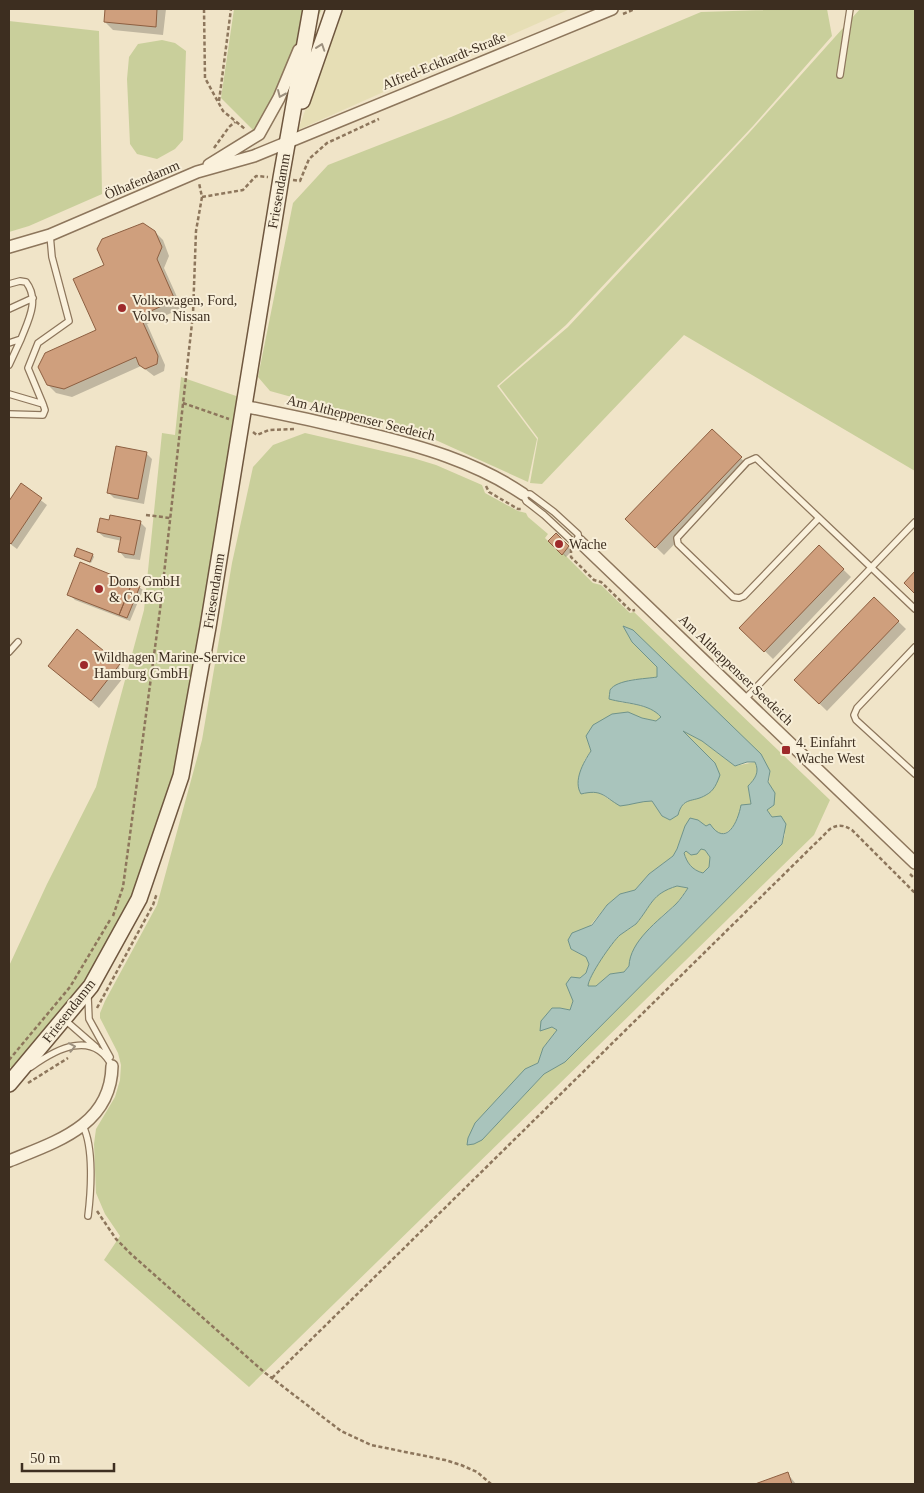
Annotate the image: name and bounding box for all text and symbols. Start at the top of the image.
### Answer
street label: Alfred-Eckhardt-Straße [380,29,508,93]
one-way arrow [315,43,325,52]
one-way arrow [276,89,287,98]
street label: Friesendamm [265,152,293,230]
street label: Ölhafendamm [102,156,182,203]
place label: Volkswagen, Ford, Volvo, Nissan [132,293,237,324]
marker: Volkswagen, Ford, Volvo, Nissan [116,302,128,314]
street label: Am Altheppenser Seedeich [285,392,437,444]
place label: Wache [569,537,607,552]
marker: Wache [553,538,565,550]
street label: Friesendamm [201,552,227,630]
place label: Dons GmbH & Co.KG [109,574,180,605]
marker: Dons GmbH & Co.KG [93,583,105,595]
street label: Am Altheppenser Seedeich [676,612,796,728]
place label: Wildhagen Marine-Service Hamburg GmbH [94,650,245,681]
marker: Wildhagen Marine-Service Hamburg GmbH [78,659,90,671]
place label: 4. Einfahrt Wache West [796,735,865,766]
marker: 4. Einfahrt Wache West [780,744,792,756]
street label: Friesendamm [40,976,98,1046]
one-way arrow [68,1042,77,1052]
scale bar [22,1440,115,1472]
text: 50 m [30,1450,61,1466]

